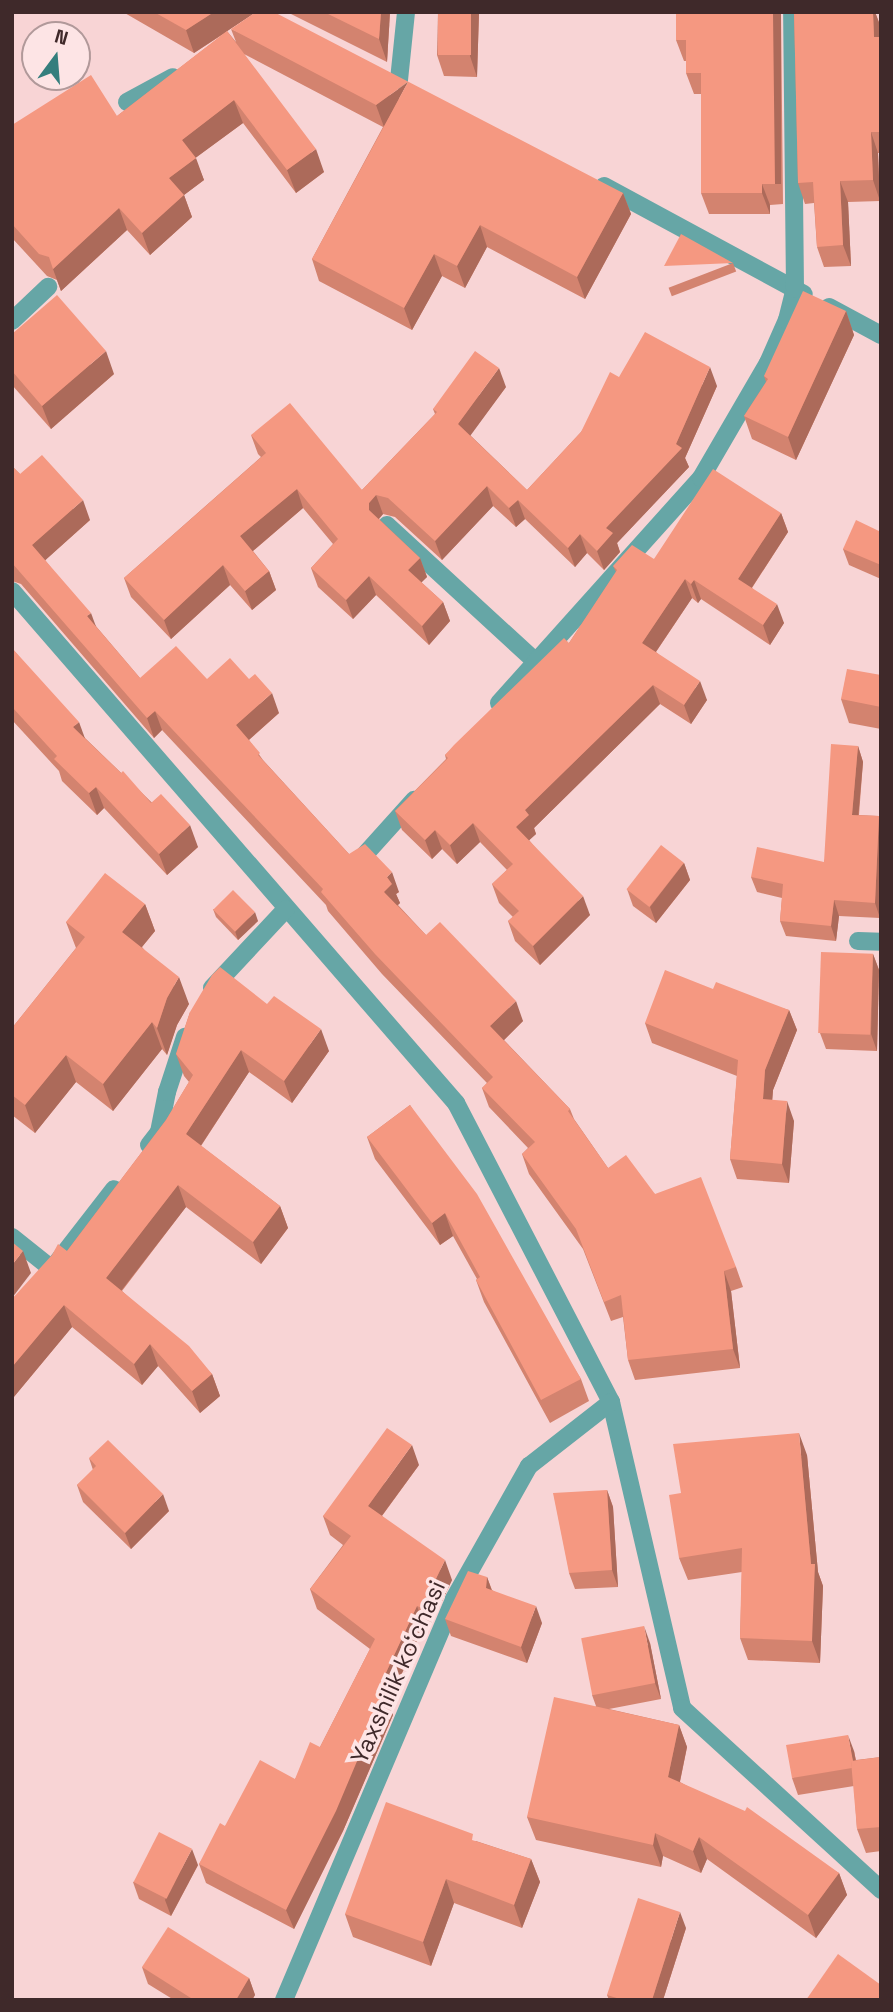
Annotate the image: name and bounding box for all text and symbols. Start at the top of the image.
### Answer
north arrow [21,21,91,91]
text: N [52,23,71,51]
street label: Yaxshilik koʻchasi [345,1576,451,1768]

